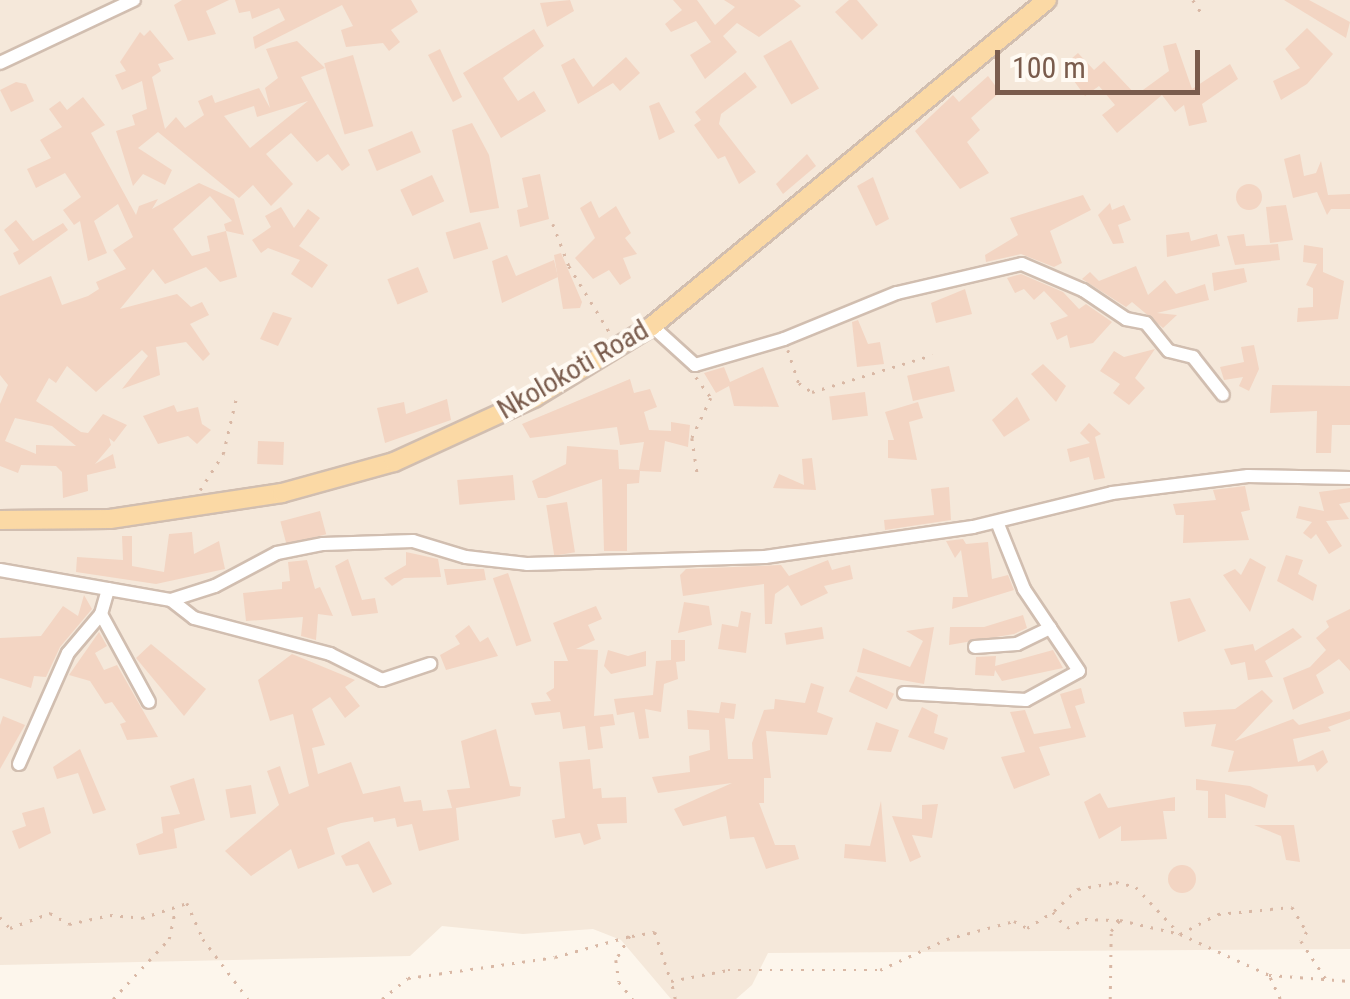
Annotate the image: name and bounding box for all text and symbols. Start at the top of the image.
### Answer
scale bar [1000,30,1205,92]
text: 100 m [1012,50,1086,85]
street label: Nkolokoti Road [492,313,654,427]

